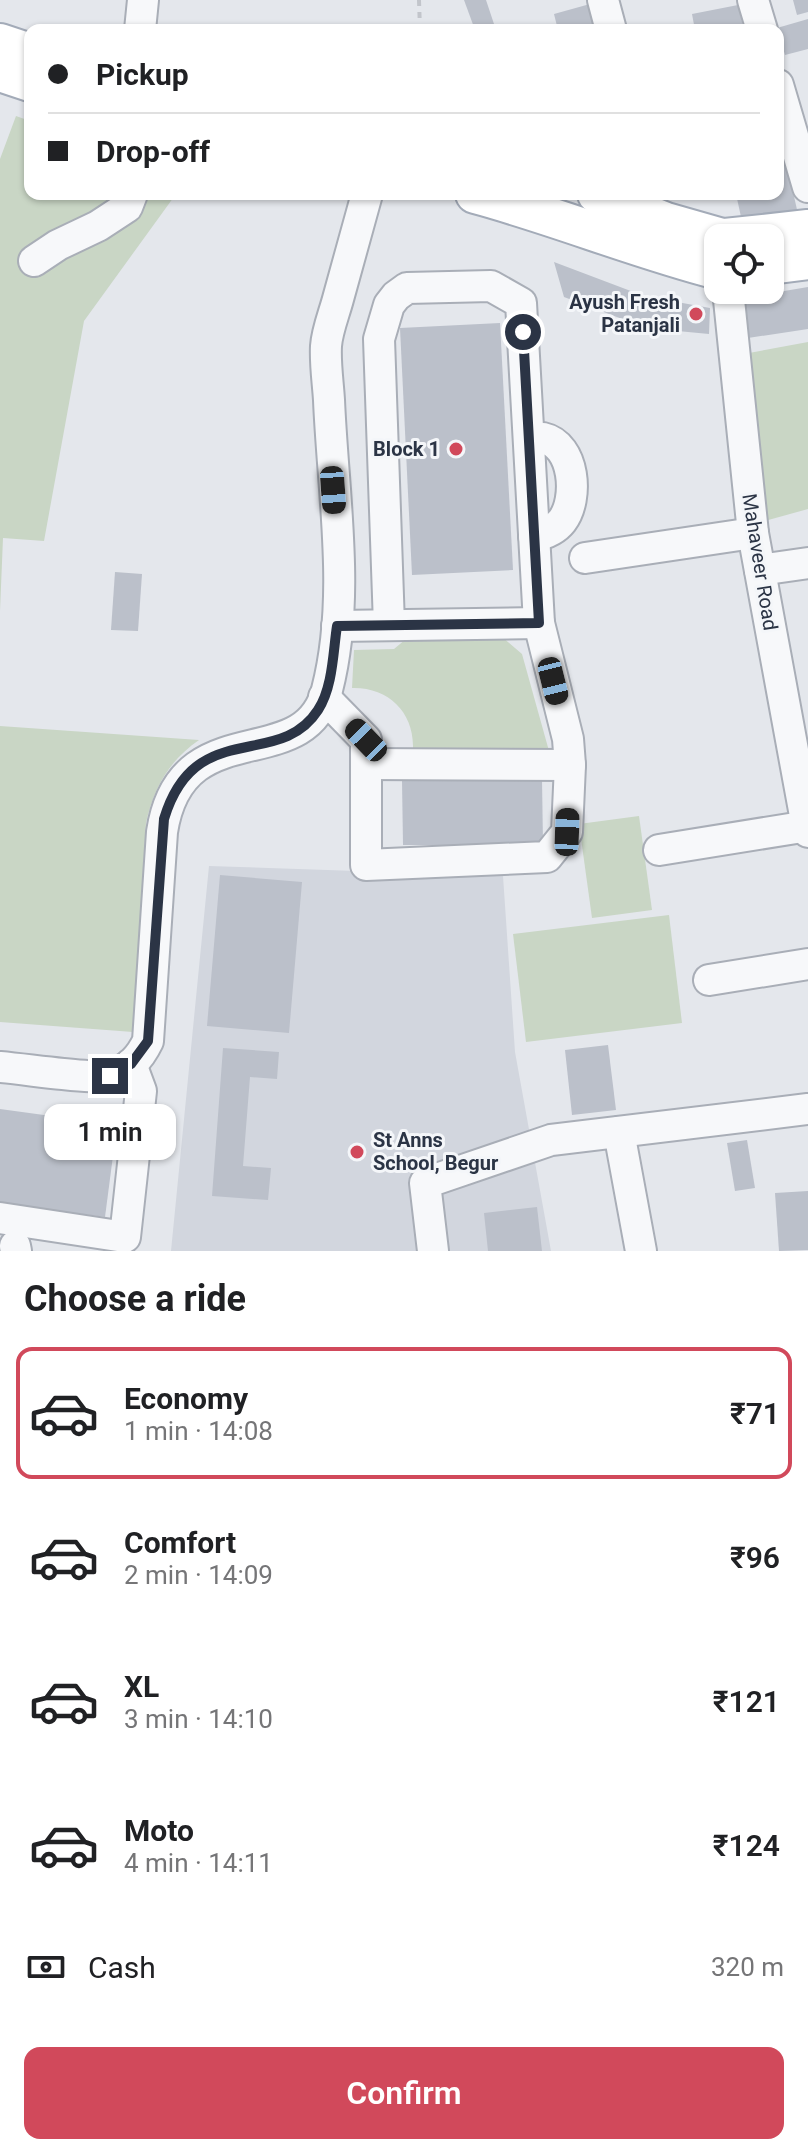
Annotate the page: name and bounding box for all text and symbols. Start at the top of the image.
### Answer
text: Pickup [96,57,189,92]
text: Drop-off [96,134,210,169]
map controls [704,224,784,304]
button: locate [704,224,784,304]
place label: Ayush Fresh Patanjali [569,290,680,337]
marker: Ayush Fresh Patanjali [687,305,705,323]
route start [505,314,541,350]
place label: Block 1 [373,437,440,461]
marker: Block 1 [447,440,465,458]
car [319,465,347,515]
street label: Mahaveer Road [737,492,783,632]
car [536,655,570,707]
car [341,714,391,766]
car [554,808,580,856]
route end [92,1058,128,1094]
callout: 1 min [44,1104,176,1160]
text: 1 min [77,1117,143,1147]
place label: St Anns School, Begur [373,1128,499,1175]
marker: St Anns School, Begur [348,1143,366,1161]
text: Choose a ride [24,1278,246,1320]
icon: car [28,1377,100,1449]
text: Economy [124,1381,248,1416]
text: ₹71 [730,1396,780,1431]
text: 1 min · 14:08 [124,1416,273,1446]
icon: car [28,1521,100,1593]
text: Comfort [124,1525,236,1560]
text: ₹96 [730,1540,780,1575]
text: 2 min · 14:09 [124,1560,273,1590]
icon: car [28,1665,100,1737]
text: XL [124,1669,159,1704]
text: ₹121 [713,1684,780,1719]
text: 3 min · 14:10 [124,1704,273,1734]
icon: car [28,1809,100,1881]
text: Moto [124,1813,194,1848]
text: ₹124 [713,1828,780,1863]
text: 4 min · 14:11 [124,1848,273,1878]
icon: cash [24,1945,68,1989]
text: Cash [88,1950,156,1985]
text: 320 m [711,1952,784,1982]
button: Confirm [24,2047,784,2139]

